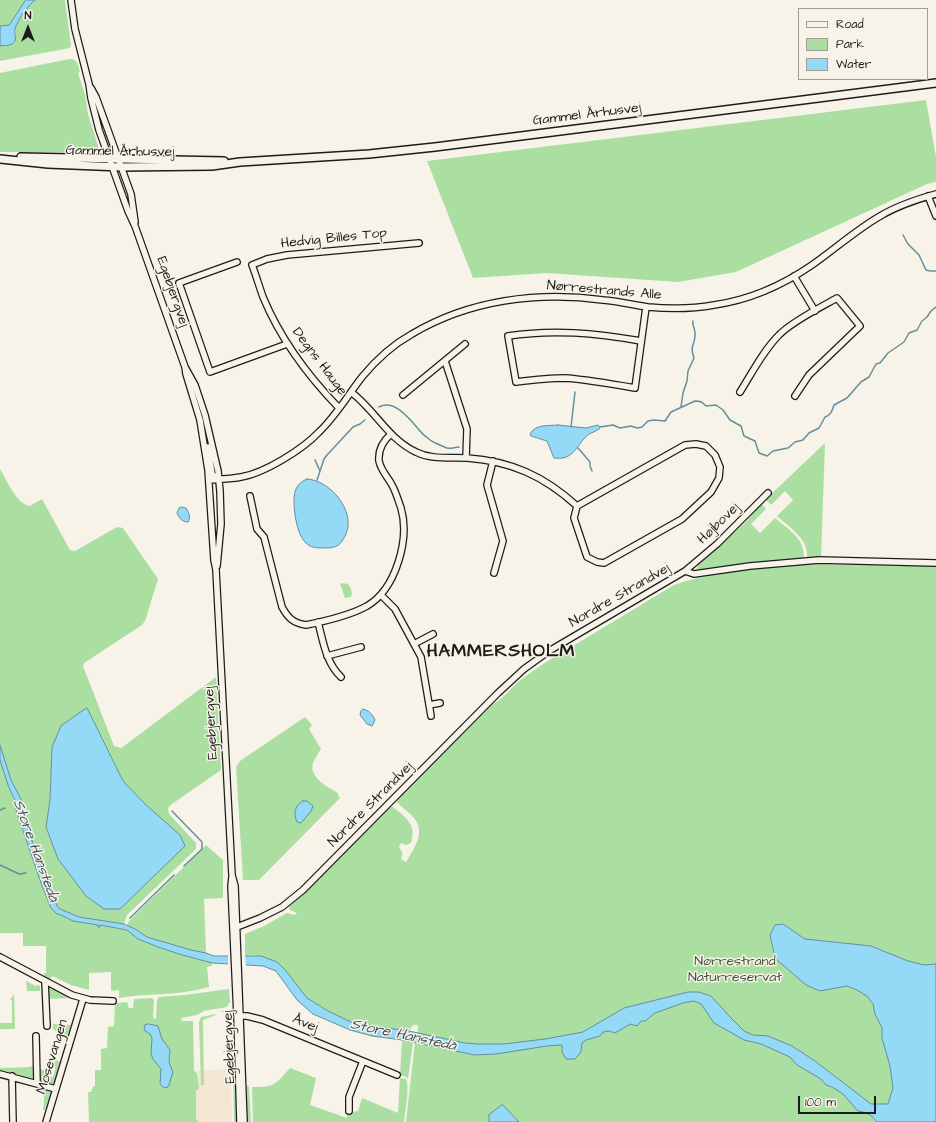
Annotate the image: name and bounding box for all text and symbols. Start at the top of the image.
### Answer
north arrow [8,8,48,48]
text: N [25,8,31,23]
legend [798,8,928,80]
text: Road [836,16,864,33]
text: Park [836,36,864,53]
text: Water [836,56,871,73]
street label: Gammel Århusvej [532,100,642,130]
street label: Gammel Århusvej [65,143,175,161]
street label: Hedvig Billes Top [280,225,388,253]
street label: Egebjergvej [152,255,192,329]
street label: Nørrestrands Alle [546,278,662,304]
street label: Degns Hauge [288,325,350,399]
street label: Højbovej [694,500,744,548]
street label: Nordre Strandvej [567,560,673,632]
district label: HAMMERSHOLM [427,641,575,663]
street label: Egebjergvej [202,686,222,760]
street label: Nordre Strandvej [325,759,417,851]
water label: Store Hanstedå [8,797,62,905]
park label: Nørrestrand Naturreservat [688,954,782,986]
street label: Egebjergvej [220,1010,240,1084]
street label: Åvej [290,1011,320,1037]
water label: Store Hanstedå [348,1016,458,1056]
street label: Mosevangen [34,1018,72,1096]
scale bar [800,1088,878,1114]
text: 100 m [805,1094,836,1111]

